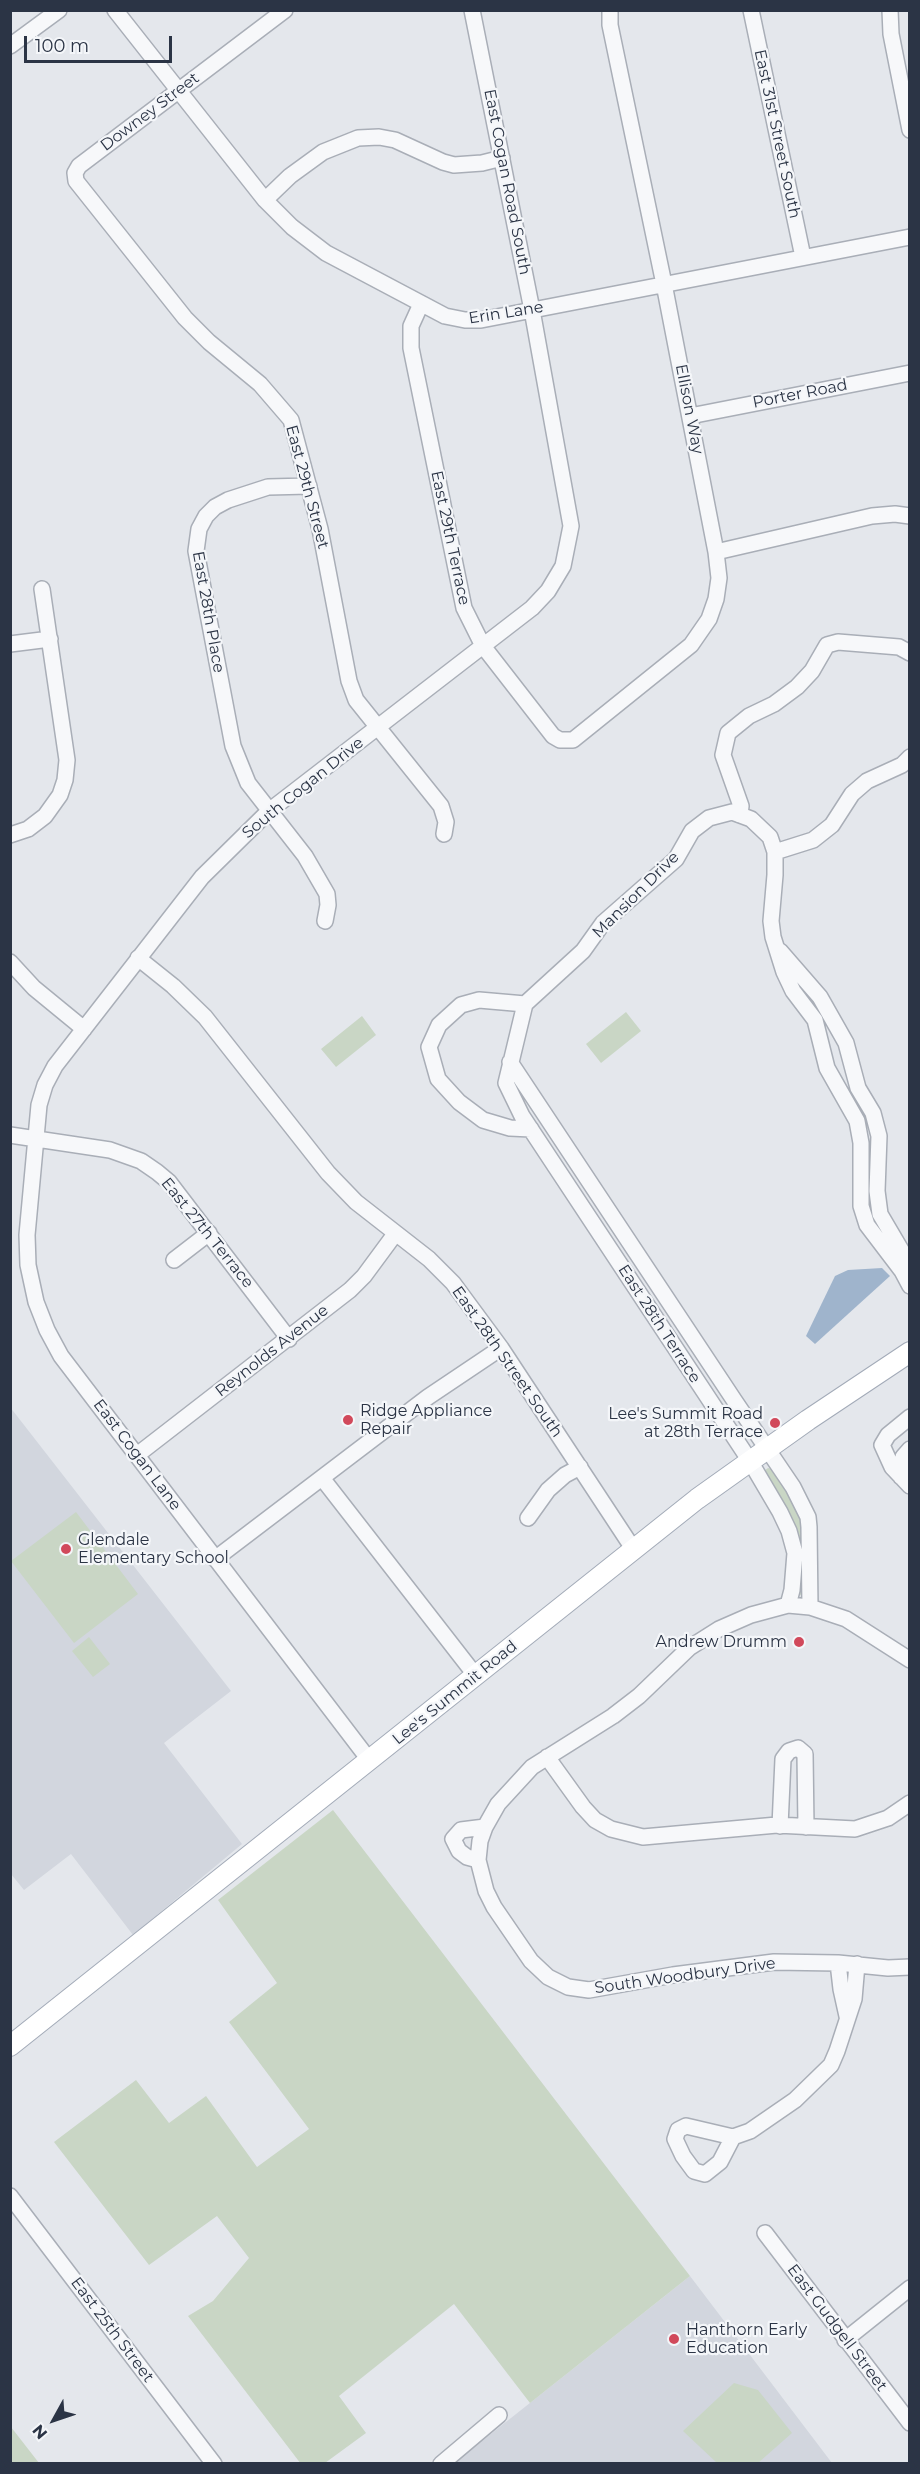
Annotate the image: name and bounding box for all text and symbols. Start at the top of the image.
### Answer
scale bar [27,24,176,62]
text: 100 m [35,35,89,57]
street label: East 31st Street South [750,48,804,220]
street label: Downey Street [97,69,203,155]
street label: East Cogan Road South [480,87,534,277]
street label: Erin Lane [467,298,545,328]
street label: Ellison Way [671,362,707,456]
street label: Porter Road [751,375,849,413]
street label: East 29th Street [281,423,333,551]
street label: East 29th Terrace [426,469,474,607]
street label: East 28th Place [188,550,228,674]
street label: South Cogan Drive [238,733,368,843]
street label: Mansion Drive [589,848,683,942]
street label: East 27th Terrace [157,1174,257,1292]
street label: East 28th Terrace [614,1261,704,1387]
street label: East 28th Street South [448,1283,566,1441]
street label: Reynolds Avenue [212,1301,332,1401]
street label: East Cogan Lane [89,1396,185,1514]
place label: Ridge Appliance Repair [360,1401,492,1439]
place label: Lee's Summit Road at 28th Terrace [608,1404,763,1442]
marker: Ridge Appliance Repair [341,1413,355,1427]
marker: Lee's Summit Road at 28th Terrace [768,1416,782,1430]
place label: Glendale Elementary School [78,1530,229,1568]
marker: Glendale Elementary School [59,1542,73,1556]
place label: Andrew Drumm [656,1632,787,1652]
marker: Andrew Drumm [792,1635,806,1649]
street label: Lee's Summit Road [389,1637,521,1749]
street label: South Woodbury Drive [593,1954,777,1998]
street label: East Gudgell Street [783,2261,891,2395]
street label: East 25th Street [66,2274,158,2386]
place label: Hanthorn Early Education [686,2320,807,2358]
marker: Hanthorn Early Education [667,2332,681,2346]
north arrow [24,2390,84,2450]
text: N [28,2421,51,2443]

